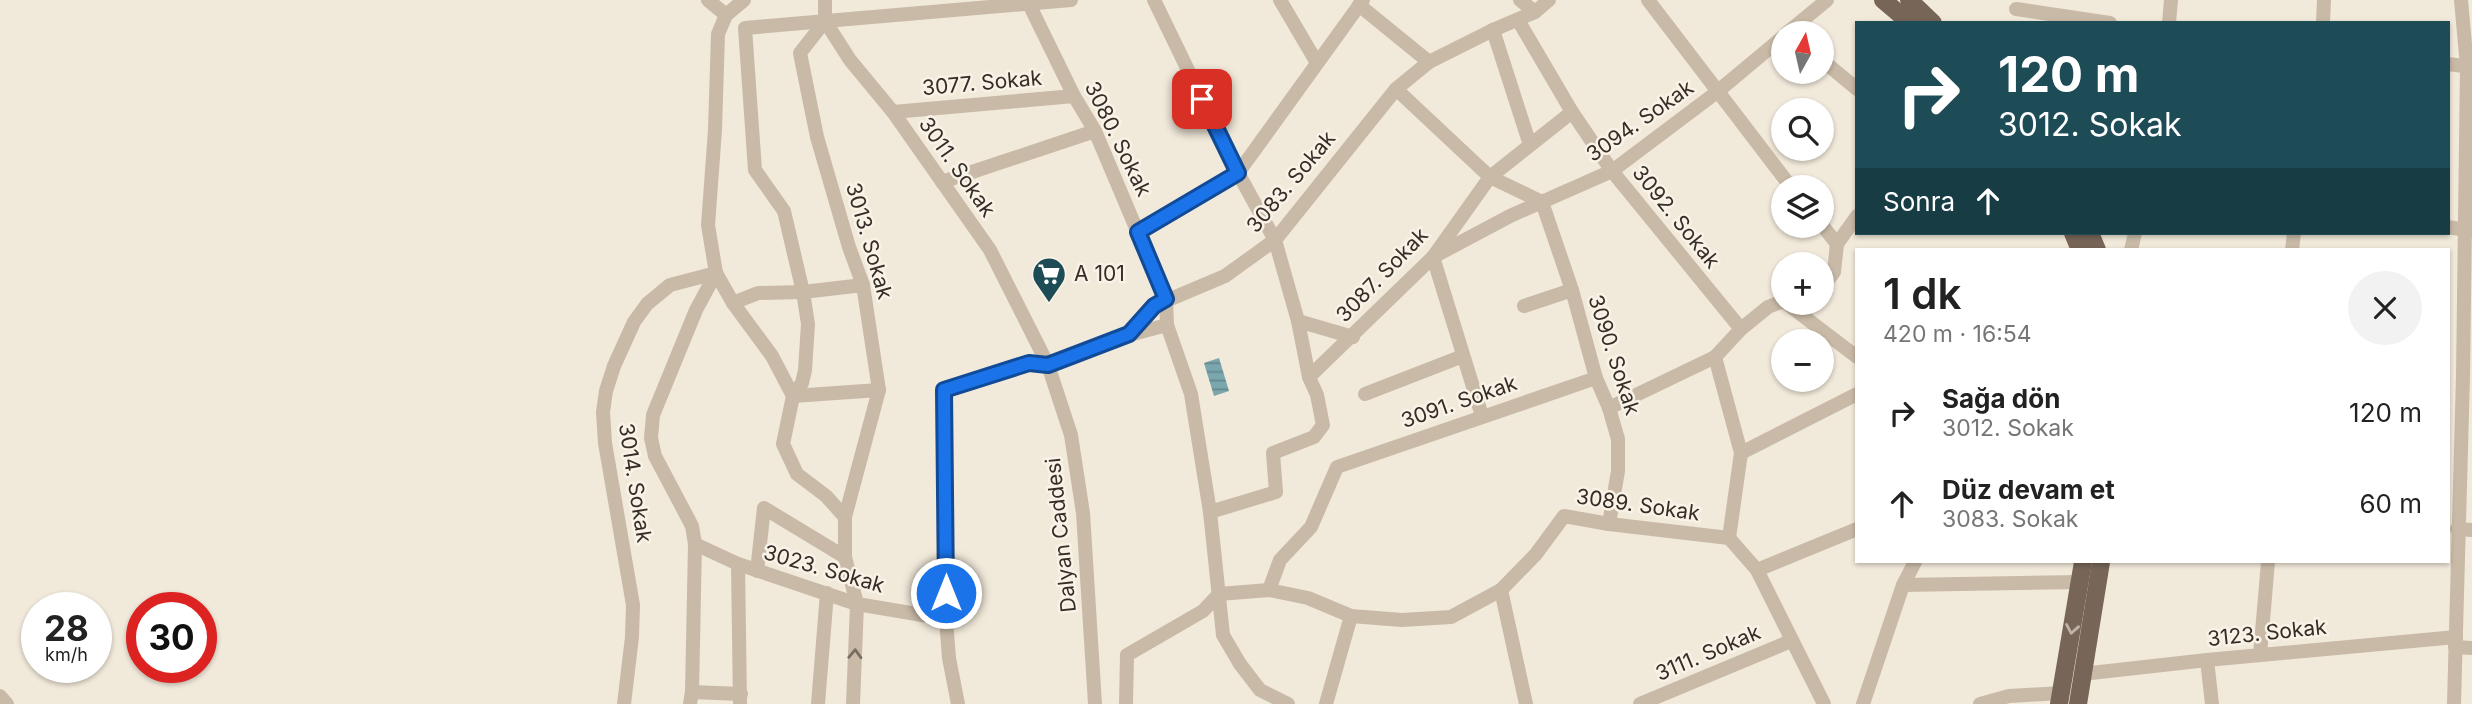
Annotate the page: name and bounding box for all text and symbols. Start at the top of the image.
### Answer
north arrow [1771,21,1834,84]
map controls [1771,21,1834,392]
text: 120 m [1998,45,2139,104]
icon: right [1883,49,1974,140]
street label: 3077. Sokak [921,65,1043,100]
pin [1172,69,1232,129]
street label: 3094. Sokak [1581,74,1698,167]
street label: 3080. Sokak [1080,77,1157,201]
icon: arrive [1183,80,1221,118]
button: search [1771,98,1834,161]
text: 3012. Sokak [1998,105,2182,144]
street label: 3011. Sokak [914,112,1001,222]
street label: 3083. Sokak [1241,126,1341,237]
street label: 3092. Sokak [1627,160,1726,273]
button: layers [1771,175,1834,238]
street label: 3013. Sokak [841,180,898,302]
icon: ahead [1969,182,2007,220]
text: Sonra [1883,186,1955,217]
street label: 3087. Sokak [1331,222,1433,327]
button: + [1771,252,1834,315]
supermarket icon: A 101 [1030,255,1068,304]
place label: A 101 [1074,261,1125,286]
text: 1 dk [1883,268,1961,319]
button: close [2348,271,2422,345]
street label: 3090. Sokak [1583,292,1646,419]
text: 420 m · 16:54 [1883,320,2032,348]
button: − [1771,329,1834,392]
street label: 3091. Sokak [1398,370,1520,433]
text: Sağa dön [1942,383,2060,414]
icon: right [1883,394,1921,432]
text: 120 m [2349,397,2422,428]
text: 3012. Sokak [1942,414,2074,442]
street label: 3014. Sokak [614,421,657,545]
street label: Dalyan Caddesi [1040,457,1081,614]
text: Düz devam et [1942,474,2115,505]
street label: 3089. Sokak [1575,483,1702,526]
icon: ahead [1883,485,1921,523]
text: 60 m [2359,488,2422,519]
text: 3083. Sokak [1942,505,2078,533]
street label: 3023. Sokak [761,539,888,598]
position arrow [909,556,983,630]
speed limit sign: 30 [126,592,217,683]
text: 28 [44,607,89,649]
street label: 3123. Sokak [2206,614,2328,651]
street label: 3111. Sokak [1652,619,1764,686]
one-way arrow [2065,623,2080,635]
text: km/h [45,644,88,665]
one-way arrow [847,648,862,659]

